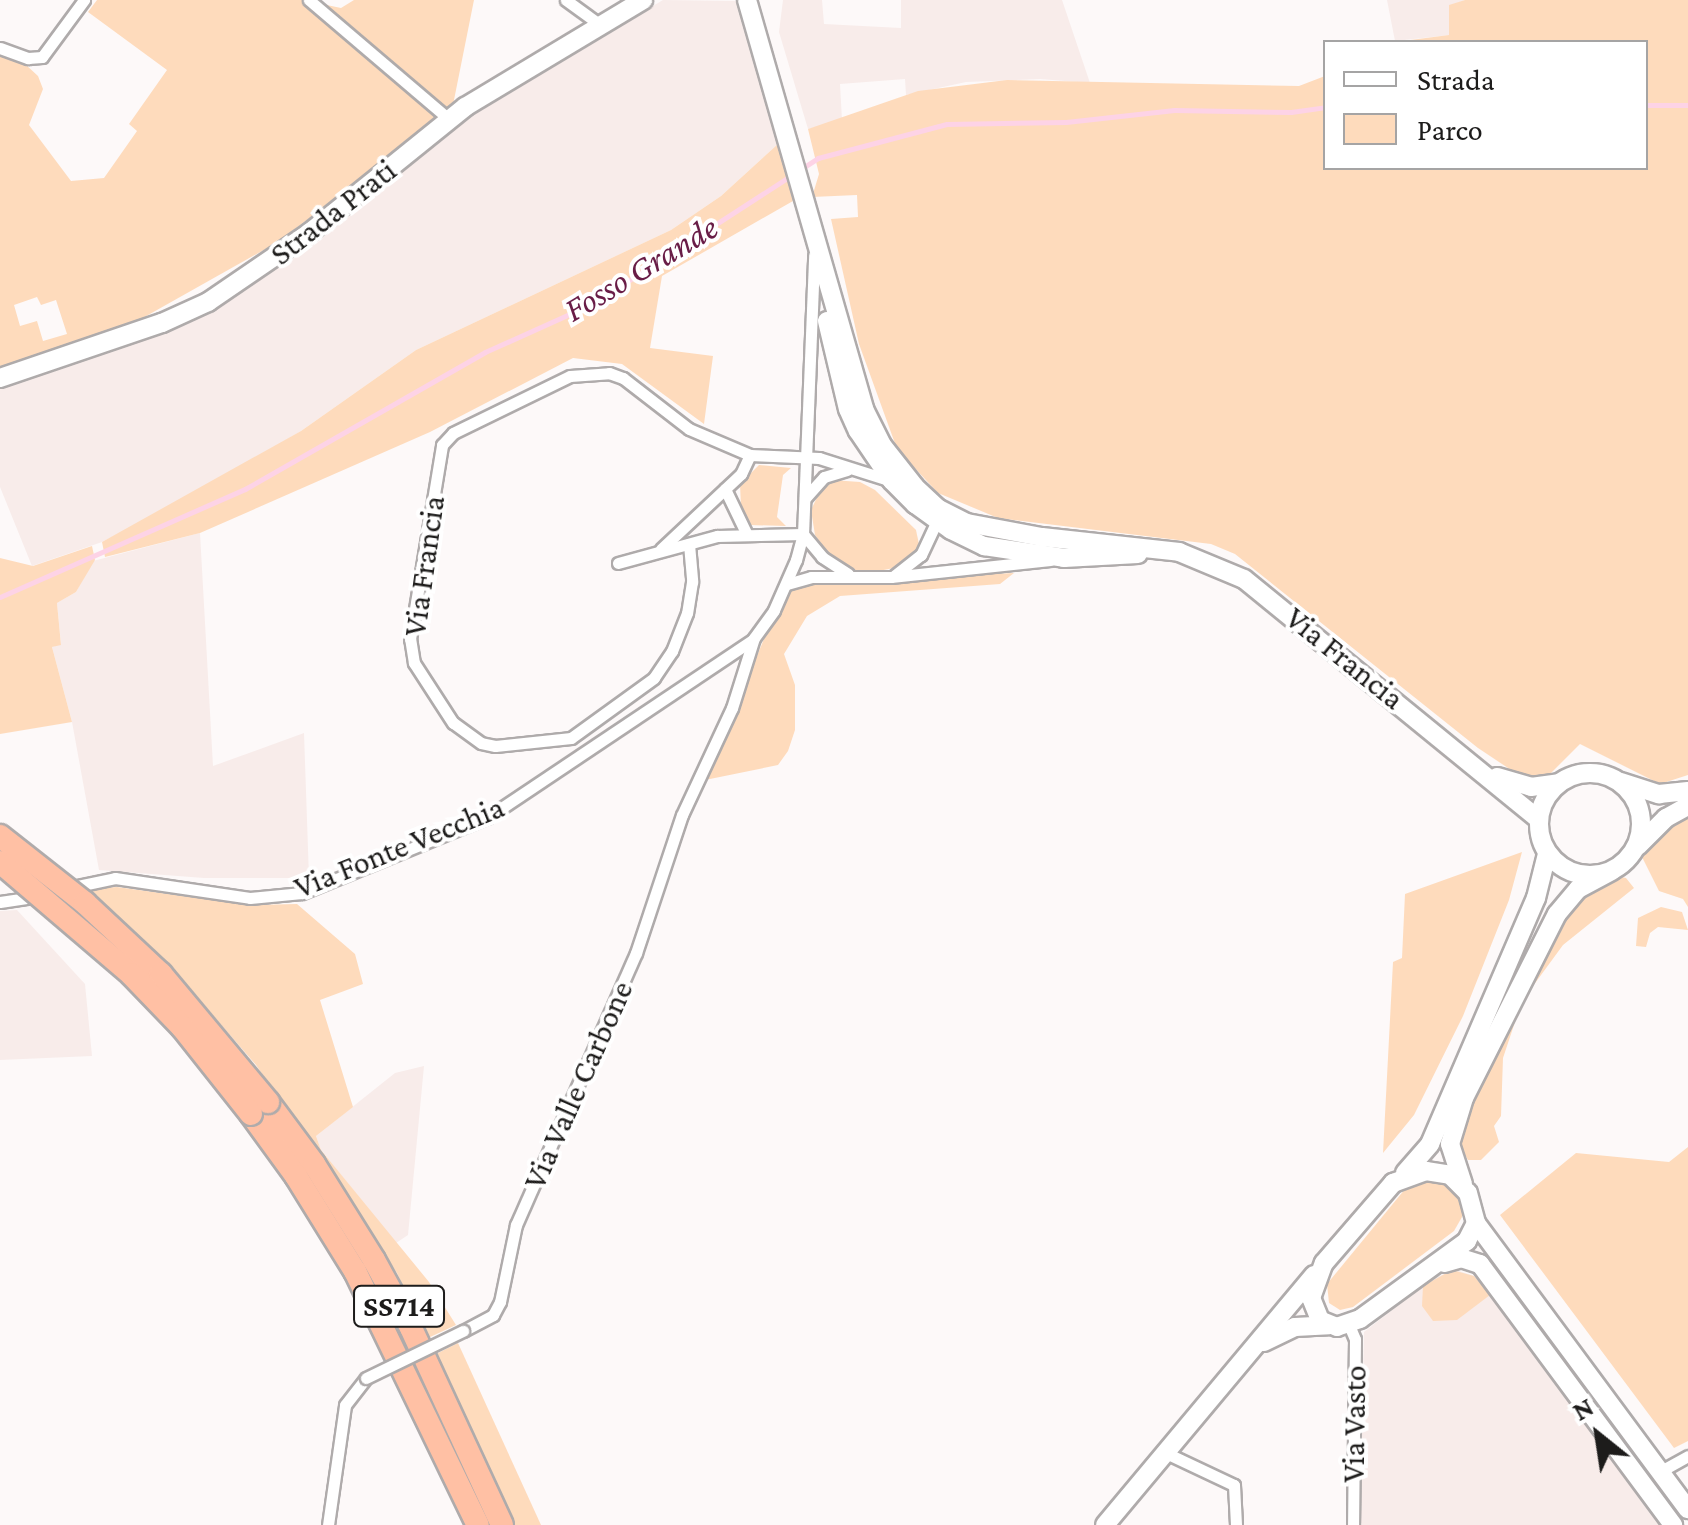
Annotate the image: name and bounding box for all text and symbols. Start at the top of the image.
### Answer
legend [1323,40,1648,170]
text: Strada [1417,63,1495,96]
text: Parco [1417,113,1483,146]
street label: Strada Prati [262,151,404,273]
water label: Fosso Grande [556,207,726,331]
street label: Via Francia [395,493,453,639]
street label: Via Francia [1278,598,1412,718]
street label: Via Fonte Vecchia [288,787,510,907]
street label: Via Valle Carbone [515,975,641,1195]
road number: SS714 [352,1281,446,1331]
street label: Via Vasto [1334,1365,1374,1483]
north arrow [1548,1385,1648,1485]
text: N [1567,1390,1599,1427]

